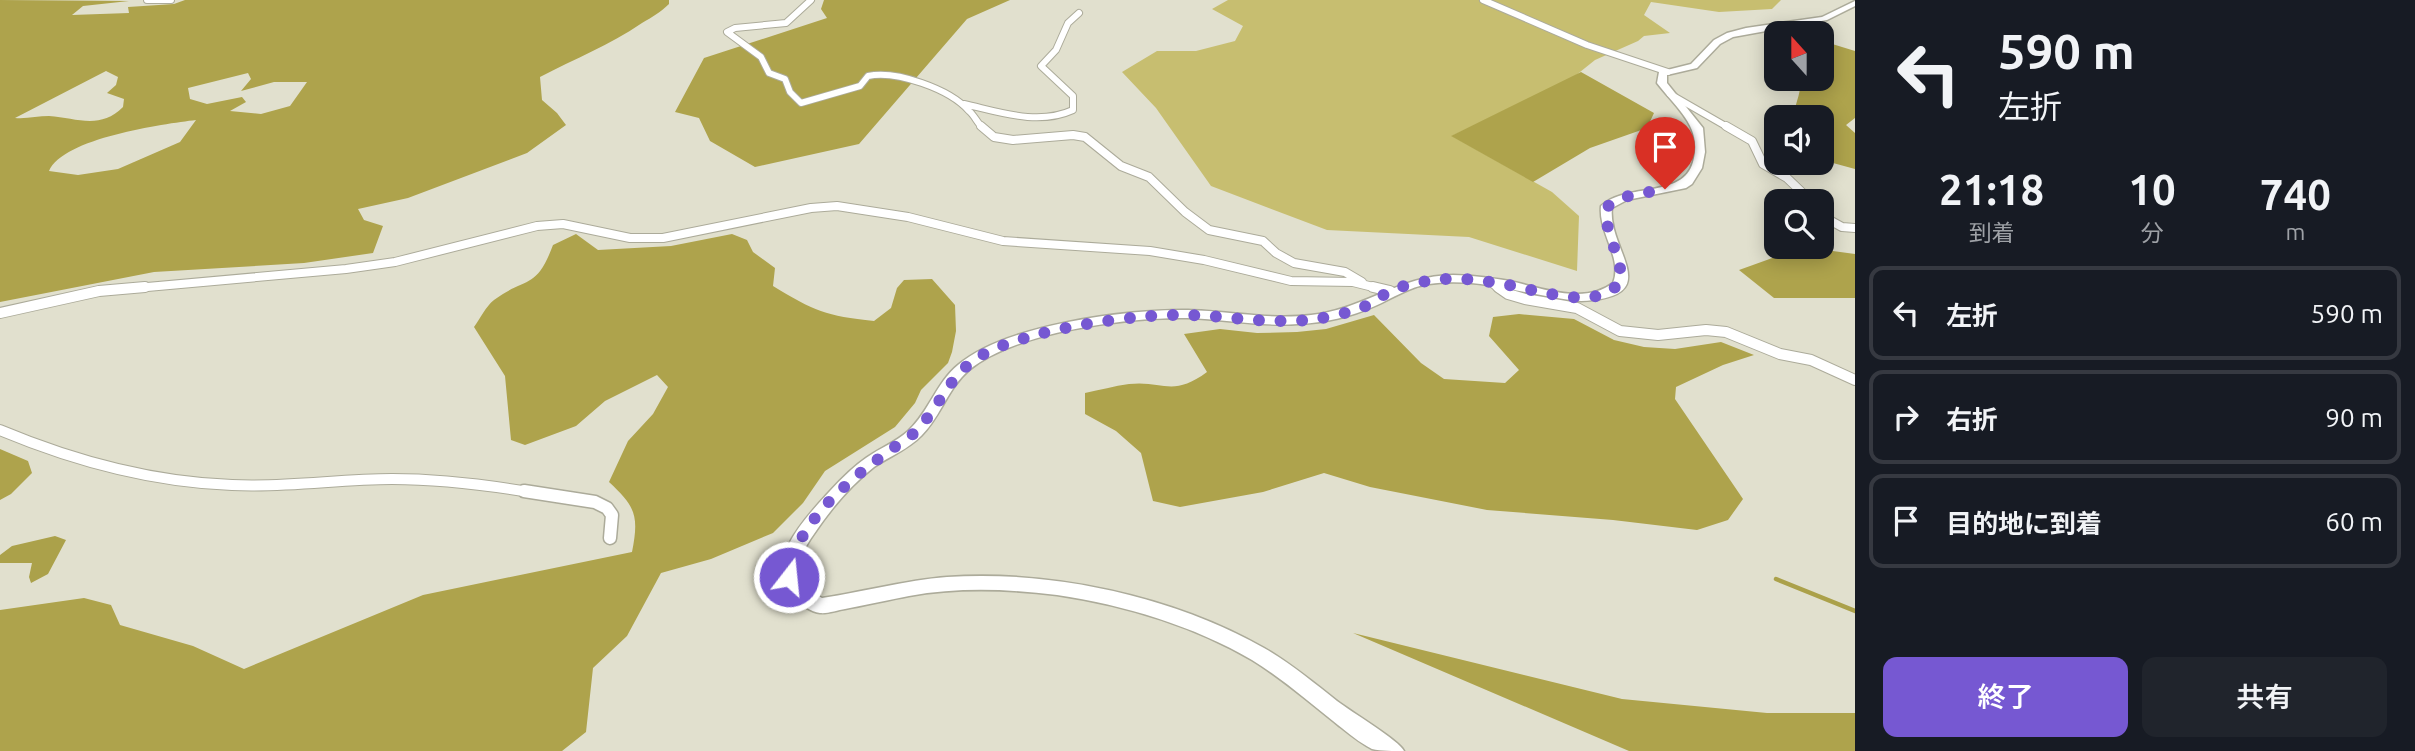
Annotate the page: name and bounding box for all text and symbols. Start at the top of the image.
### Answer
north arrow [1764,21,1834,91]
map controls [1764,21,1834,259]
text: 590 m [1998,23,2135,78]
icon: left [1883,28,1974,119]
text: 左折 [1998,88,2062,124]
button: sound [1764,105,1834,175]
pin [1635,117,1695,189]
icon: arrive [1646,128,1684,166]
text: 21:18 [1939,166,2044,213]
text: 10 [2128,166,2176,213]
text: 740 [2260,171,2331,218]
button: search [1764,189,1834,259]
text: m [2285,219,2305,244]
text: 到着 [1969,220,2015,245]
text: 分 [2141,220,2164,245]
icon: left [1887,294,1925,332]
text: 590 m [2311,299,2383,328]
text: 左折 [1946,301,1998,330]
icon: right [1887,398,1925,436]
text: 90 m [2325,403,2383,432]
text: 右折 [1946,405,1998,434]
icon: arrive [1887,502,1925,540]
text: 60 m [2325,507,2383,536]
text: 目的地に到着 [1946,509,2102,538]
position arrow [752,540,826,614]
button: 終了 [1883,657,2128,737]
button: 共有 [2142,657,2387,737]

